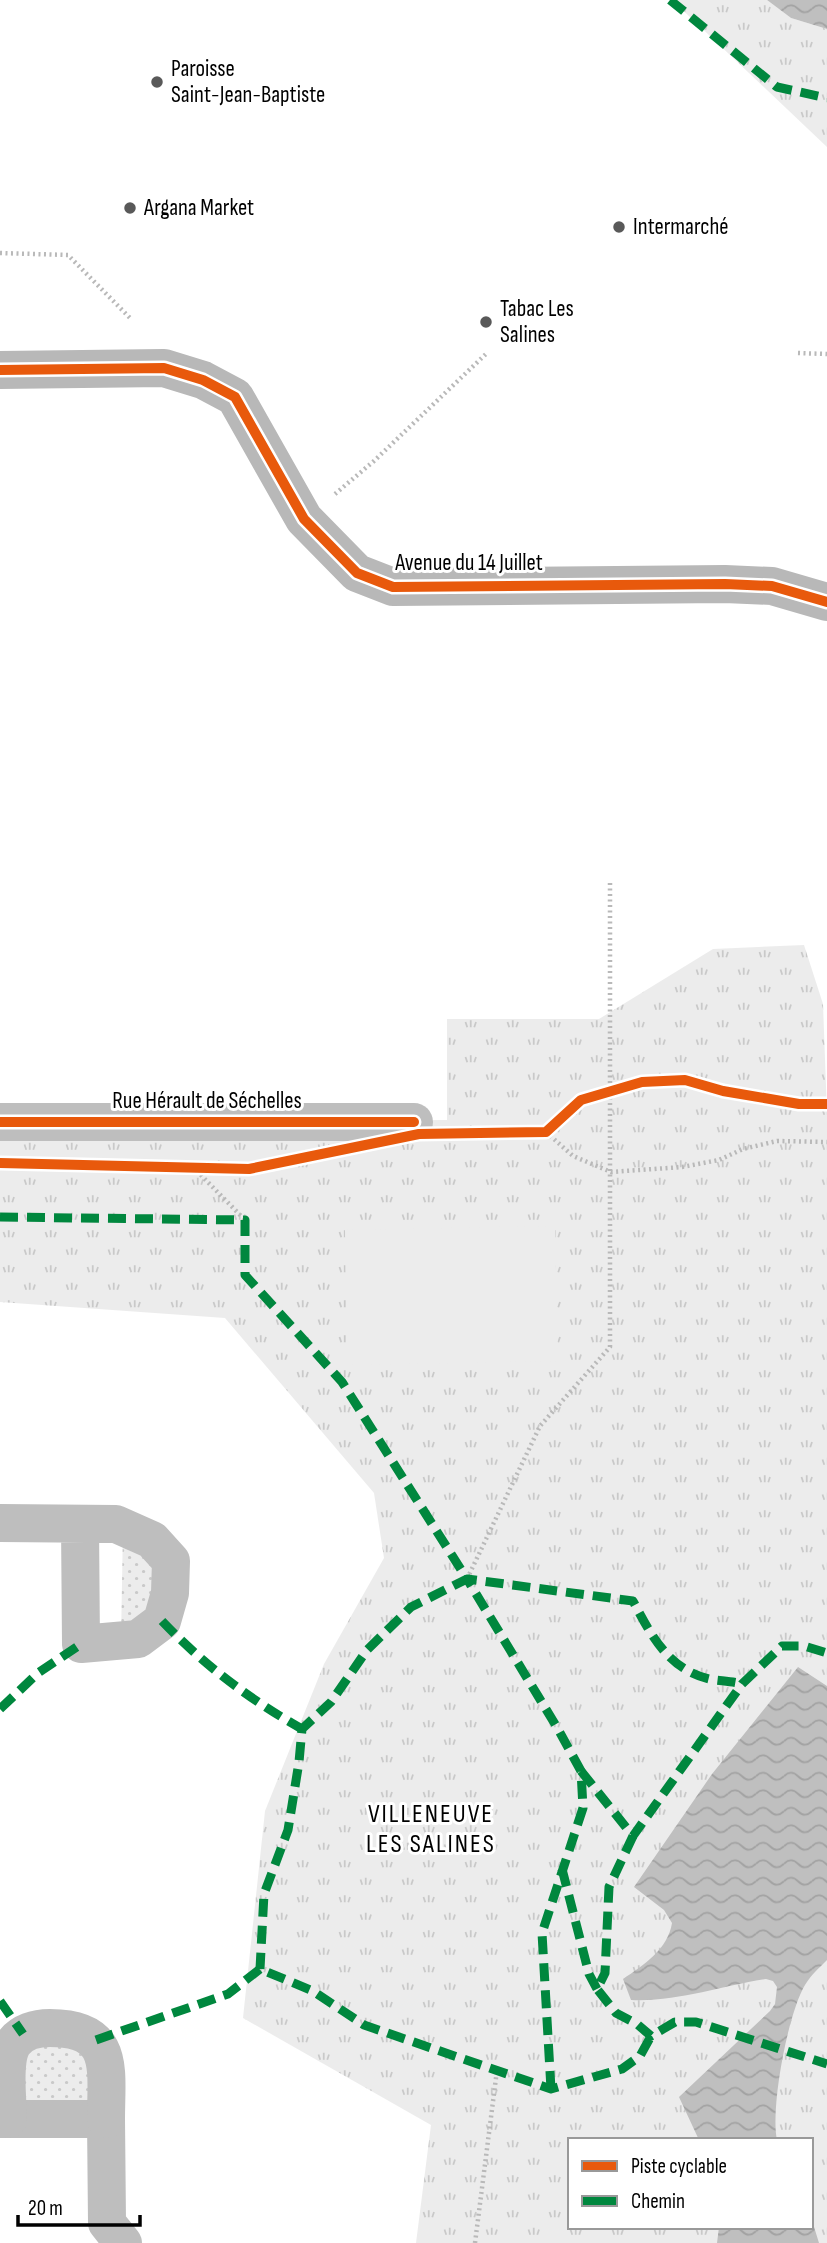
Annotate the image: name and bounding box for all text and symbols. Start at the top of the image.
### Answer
place label: Paroisse Saint-Jean-Baptiste [171,55,325,109]
marker: Paroisse Saint-Jean-Baptiste [149,74,165,90]
place label: Argana Market [143,194,254,222]
marker: Argana Market [122,200,138,216]
place label: Intermarché [633,213,728,241]
marker: Intermarché [611,219,627,235]
place label: Tabac Les Salines [500,295,574,349]
marker: Tabac Les Salines [478,314,494,330]
street label: Avenue du 14 Juillet [394,549,543,577]
street label: Rue Hérault de Séchelles [112,1087,302,1115]
district label: VILLENEUVE LES SALINES [366,1799,496,1860]
legend [568,2138,813,2229]
text: Piste cyclable [631,2154,727,2179]
scale bar [18,2184,140,2228]
text: Chemin [631,2189,685,2214]
text: 20 m [28,2196,63,2221]

